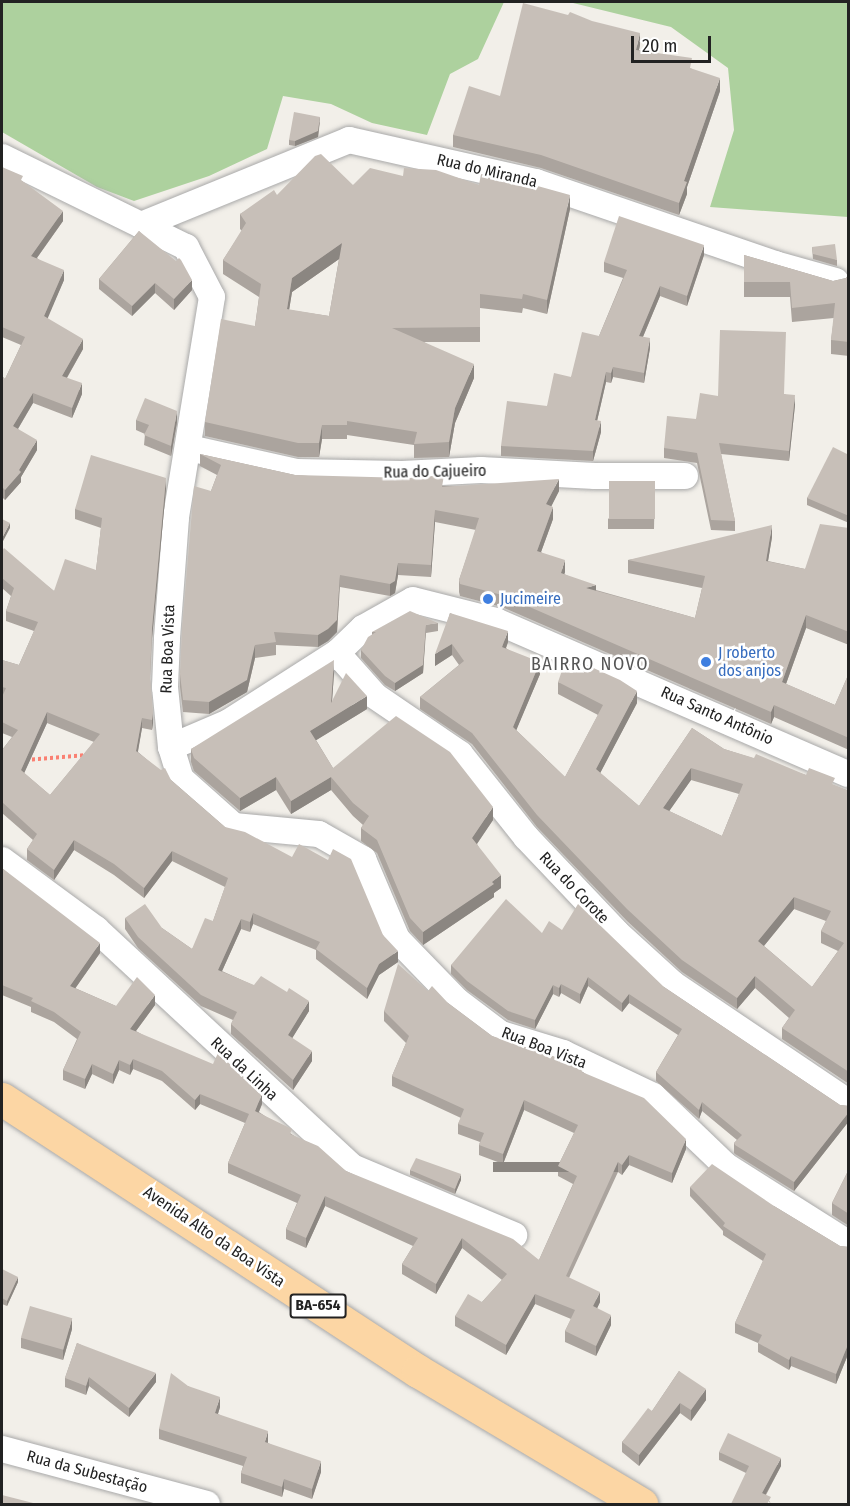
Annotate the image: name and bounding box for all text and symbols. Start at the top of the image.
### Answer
scale bar [634,24,714,62]
text: 20 m [642,35,677,57]
street label: Rua do Miranda [435,150,539,192]
street label: Rua do Cajueiro [383,462,487,482]
place label: Jucimeire [500,589,561,609]
marker: Jucimeire [481,592,495,606]
street label: Rua Boa Vista [157,604,179,694]
place label: J roberto dos anjos [718,643,781,681]
district label: BAIRRO NOVO [531,653,649,675]
marker: J roberto dos anjos [699,655,713,669]
street label: Rua Santo Antônio [658,683,776,749]
street label: Rua do Corote [535,848,613,928]
street label: Rua Boa Vista [499,1023,589,1073]
street label: Rua da Linha [206,1033,282,1105]
street label: Avenida Alto da Boa Vista [140,1182,288,1292]
road number: BA-654 [290,1294,346,1318]
street label: Rua da Subestação [24,1447,150,1497]

